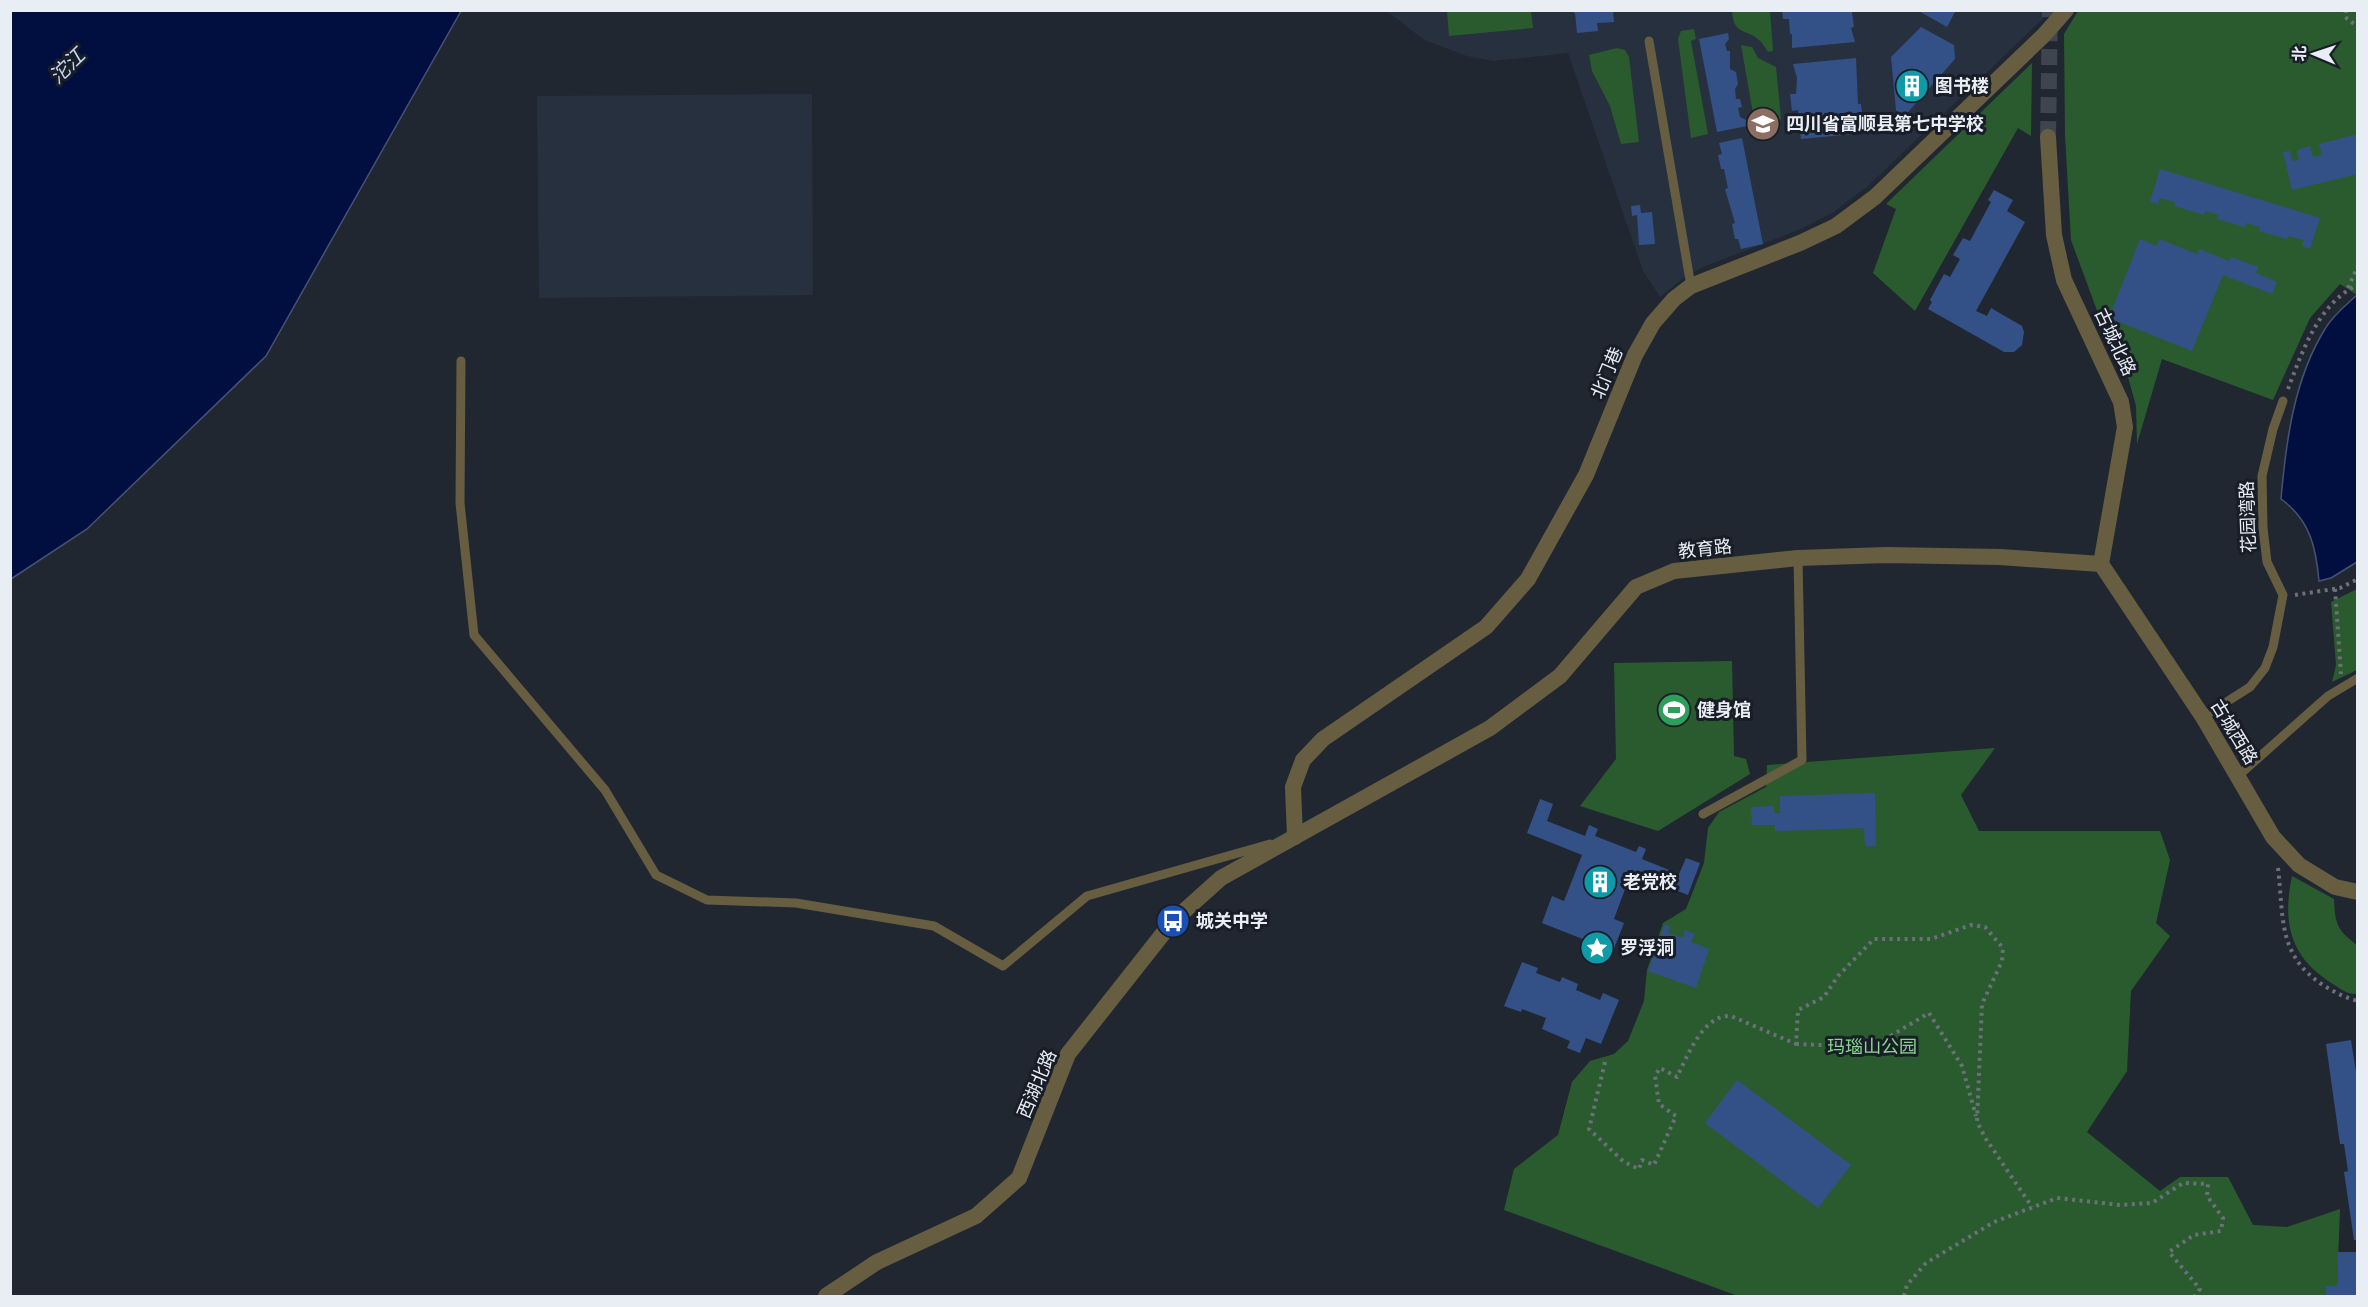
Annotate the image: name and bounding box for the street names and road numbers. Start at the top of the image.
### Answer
street label: 古城北路 [2091,305,2140,379]
street label: 北门巷 [1586,344,1627,402]
street label: 花园湾路 [2236,481,2259,553]
street label: 教育路 [1677,535,1733,562]
street label: 古城西路 [2207,695,2262,768]
street label: 西湖北路 [1013,1047,1060,1121]

